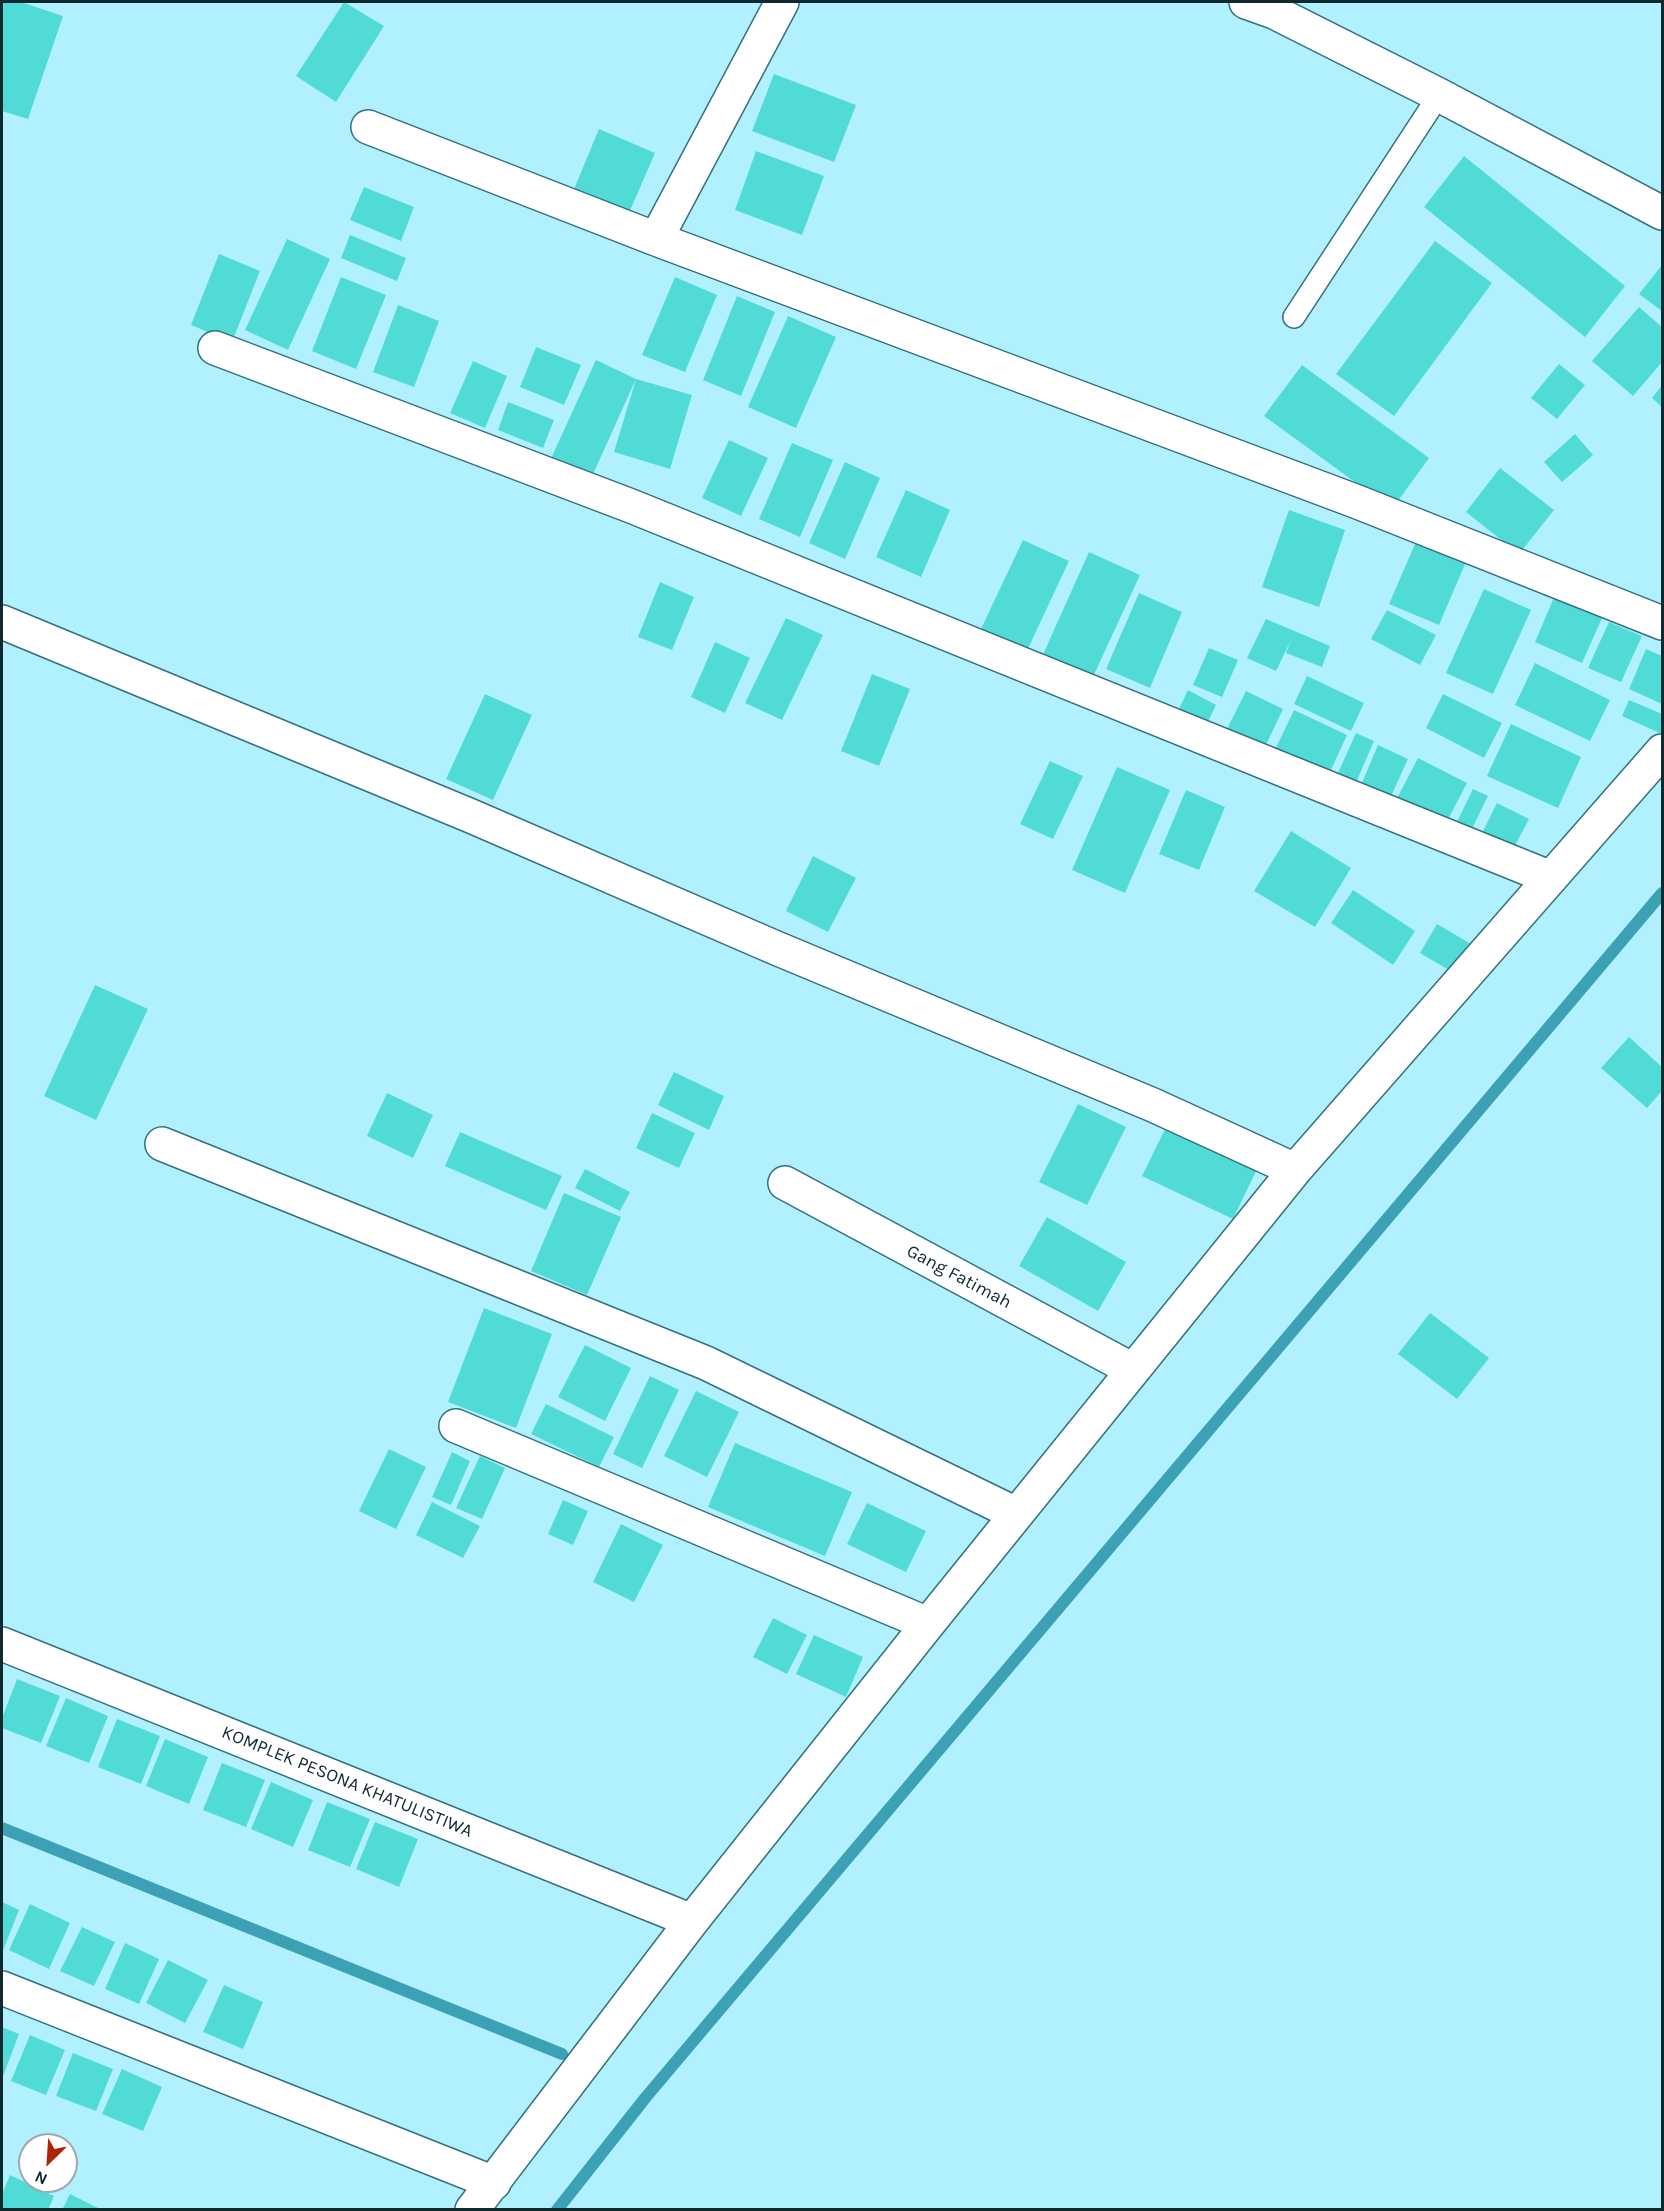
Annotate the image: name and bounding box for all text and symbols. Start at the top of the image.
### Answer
street label: Gang Fatimah [903,1240,1015,1314]
street label: KOMPLEK PESONA KHATULISTIWA [218,1722,476,1842]
north arrow [18,2133,78,2193]
text: N [32,2167,50,2189]

